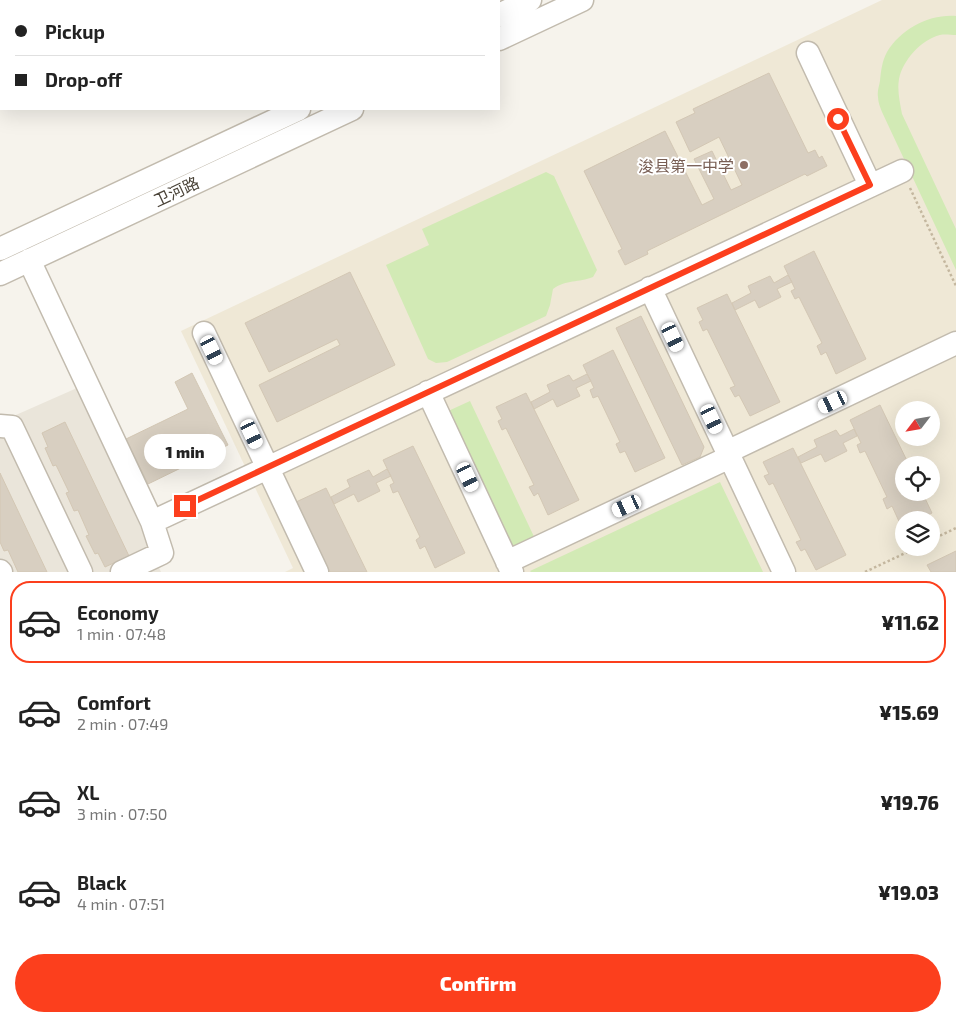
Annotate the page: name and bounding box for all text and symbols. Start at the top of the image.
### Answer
text: Pickup [45,20,105,43]
text: Drop-off [45,68,122,91]
route start [827,108,849,130]
place label: 浚县第一中学 [638,156,734,175]
marker: 浚县第一中学 [738,159,750,171]
street label: 卫河路 [150,172,202,210]
car [659,320,686,354]
car [198,333,225,367]
car [816,389,849,415]
north arrow [895,401,940,446]
map controls [895,401,940,556]
car [698,402,725,436]
car [238,417,265,451]
callout: 1 min [144,434,226,468]
text: 1 min [165,442,205,461]
button: locate [895,456,940,501]
car [454,460,481,494]
car [610,493,643,519]
route end [174,495,196,517]
button: layers [895,511,940,556]
icon: car [17,600,62,645]
text: Economy [77,601,159,624]
text: ¥11.62 [881,611,939,634]
text: 1 min · 07:48 [77,624,166,643]
icon: car [17,690,62,735]
text: Comfort [77,691,151,714]
text: ¥15.69 [879,701,939,724]
text: 2 min · 07:49 [77,714,168,733]
icon: car [17,780,62,825]
text: XL [77,781,99,804]
text: ¥19.76 [880,791,939,814]
text: 3 min · 07:50 [77,804,168,823]
icon: car [17,870,62,915]
text: Black [77,871,127,894]
text: ¥19.03 [878,881,939,904]
text: 4 min · 07:51 [77,894,165,913]
button: Confirm [15,954,941,1012]

